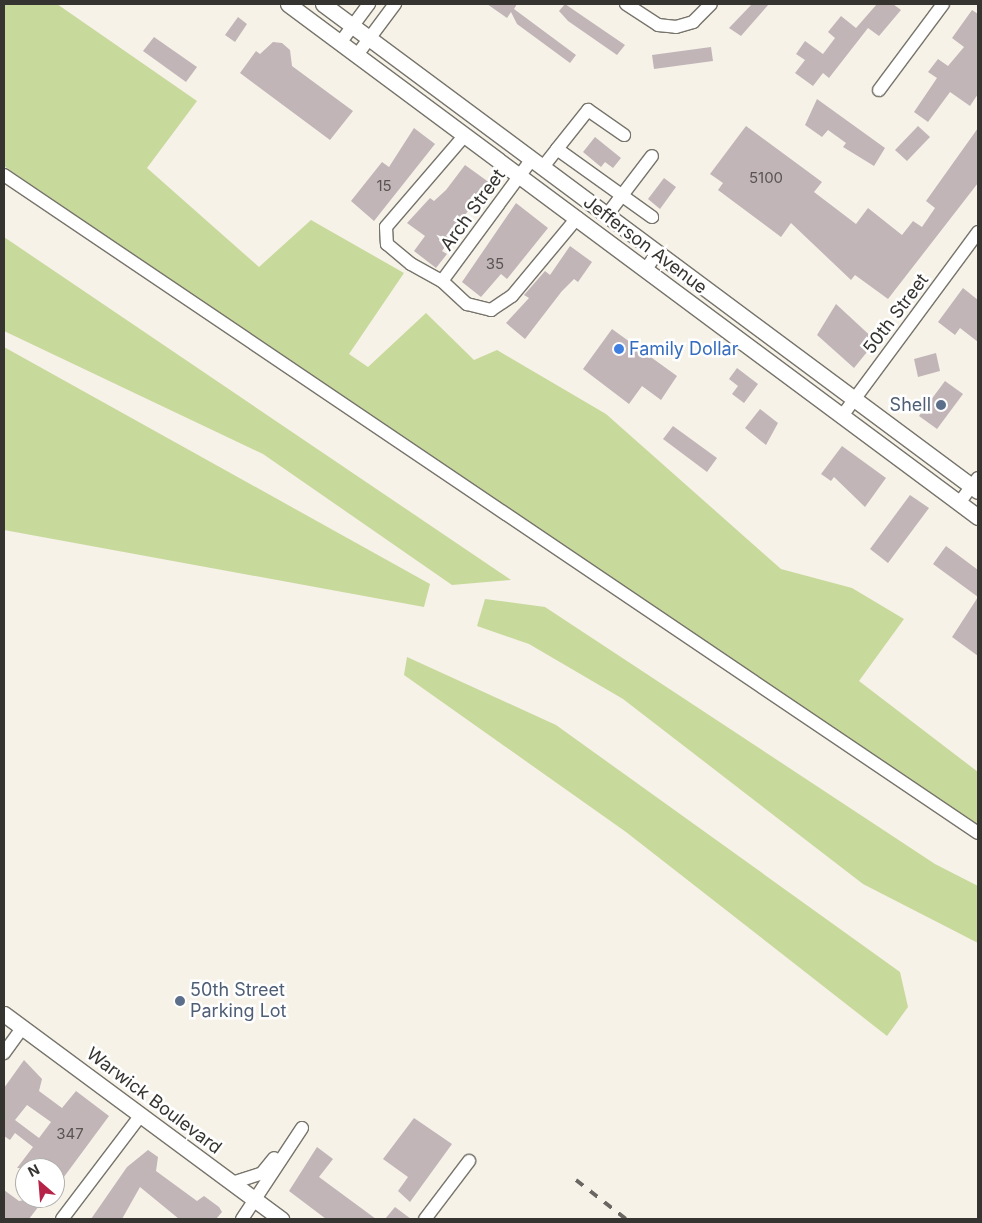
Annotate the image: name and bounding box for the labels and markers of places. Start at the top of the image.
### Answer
place label: Family Dollar [629,338,738,360]
marker: Family Dollar [613,343,625,355]
place label: Shell [890,394,931,416]
marker: Shell [935,399,947,411]
place label: 50th Street Parking Lot [190,980,286,1022]
marker: 50th Street Parking Lot [174,995,186,1007]

